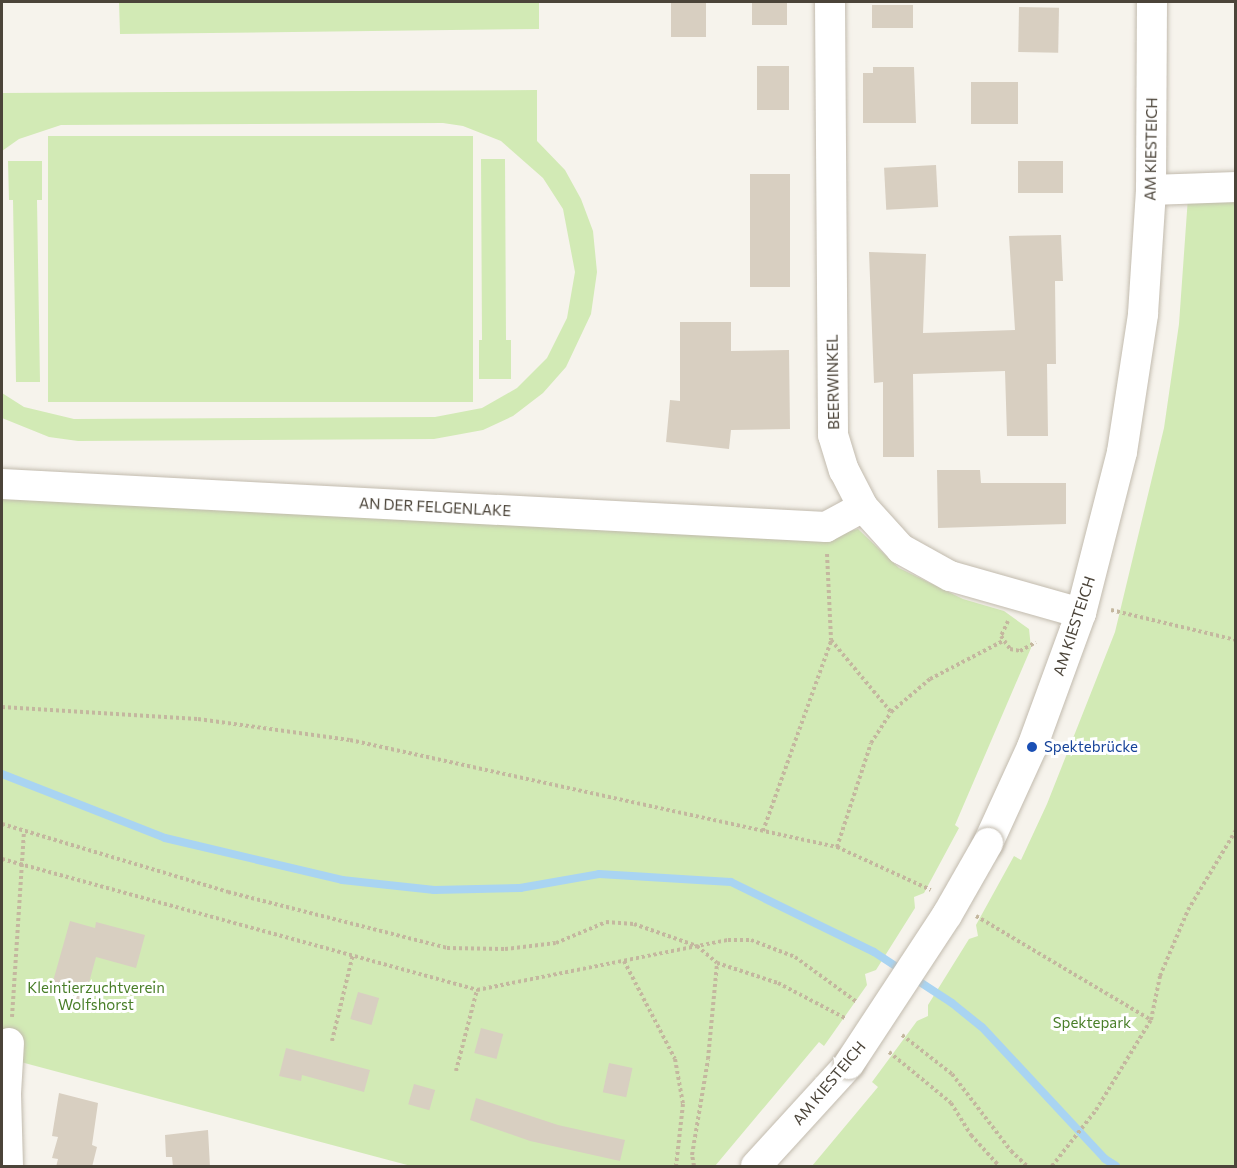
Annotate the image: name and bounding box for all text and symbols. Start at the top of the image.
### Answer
street label: AM KIESTEICH [1141,97,1161,201]
street label: BEERWINKEL [823,334,843,430]
street label: AN DER FELGENLAKE [358,494,512,520]
street label: AM KIESTEICH [1049,574,1099,678]
place label: Spektebrücke [1044,738,1138,756]
marker: Spektebrücke [1025,740,1039,754]
park label: Kleintierzuchtverein Wolfshorst [27,978,165,1013]
park label: Spektepark [1053,1014,1131,1032]
street label: AM KIESTEICH [789,1038,869,1128]

